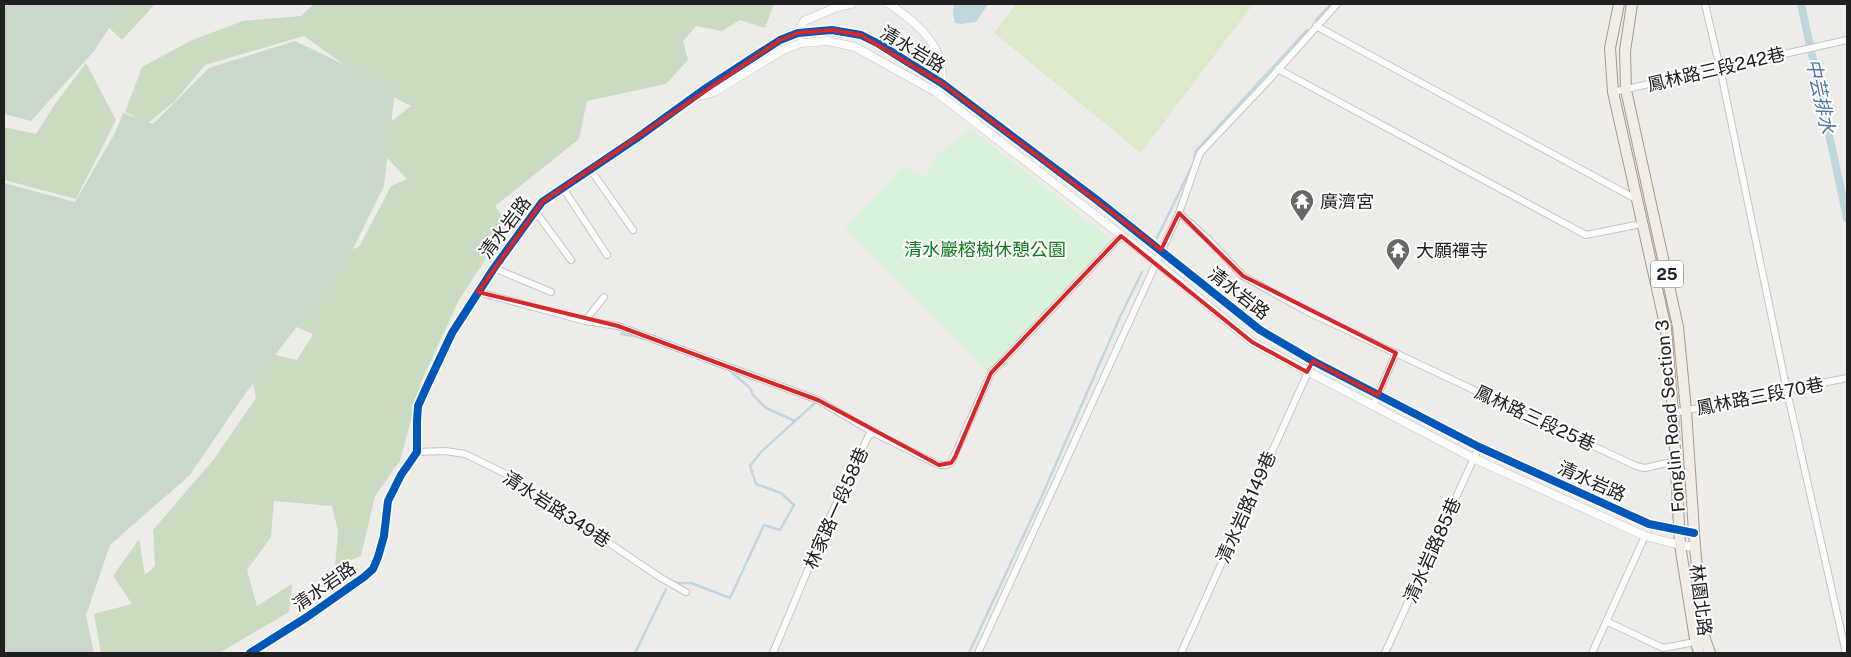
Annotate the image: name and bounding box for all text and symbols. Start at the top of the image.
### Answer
street label: 清水岩路 [877,21,949,77]
street label: 鳳林路三段242巷 [1645,43,1787,95]
water label: 中芸排水 [1802,57,1840,136]
temple icon: 廣濟宮 [1289,188,1315,222]
place label: 廣濟宮 [1320,191,1374,212]
street label: 清水岩路 [475,192,535,262]
temple icon: 大願禪寺 [1385,237,1411,271]
park label: 清水巖榕樹休憩公園 [904,239,1066,260]
place label: 大願禪寺 [1416,240,1488,261]
road number: 25 [1651,260,1683,288]
street label: 清水岩路 [1204,263,1274,323]
street label: Fonglin Road Section 3 [1651,319,1689,513]
street label: 鳳林路三段70巷 [1694,373,1826,419]
street label: 鳳林路三段25巷 [1472,381,1598,455]
street label: 林家路一段58巷 [800,444,872,572]
street label: 清水岩路149巷 [1212,448,1280,566]
street label: 清水岩路 [1555,457,1629,505]
street label: 清水岩路349巷 [499,466,615,552]
street label: 清水岩路85巷 [1399,494,1465,606]
street label: 清水岩路 [288,557,360,615]
street label: 林園北路 [1686,563,1716,637]

